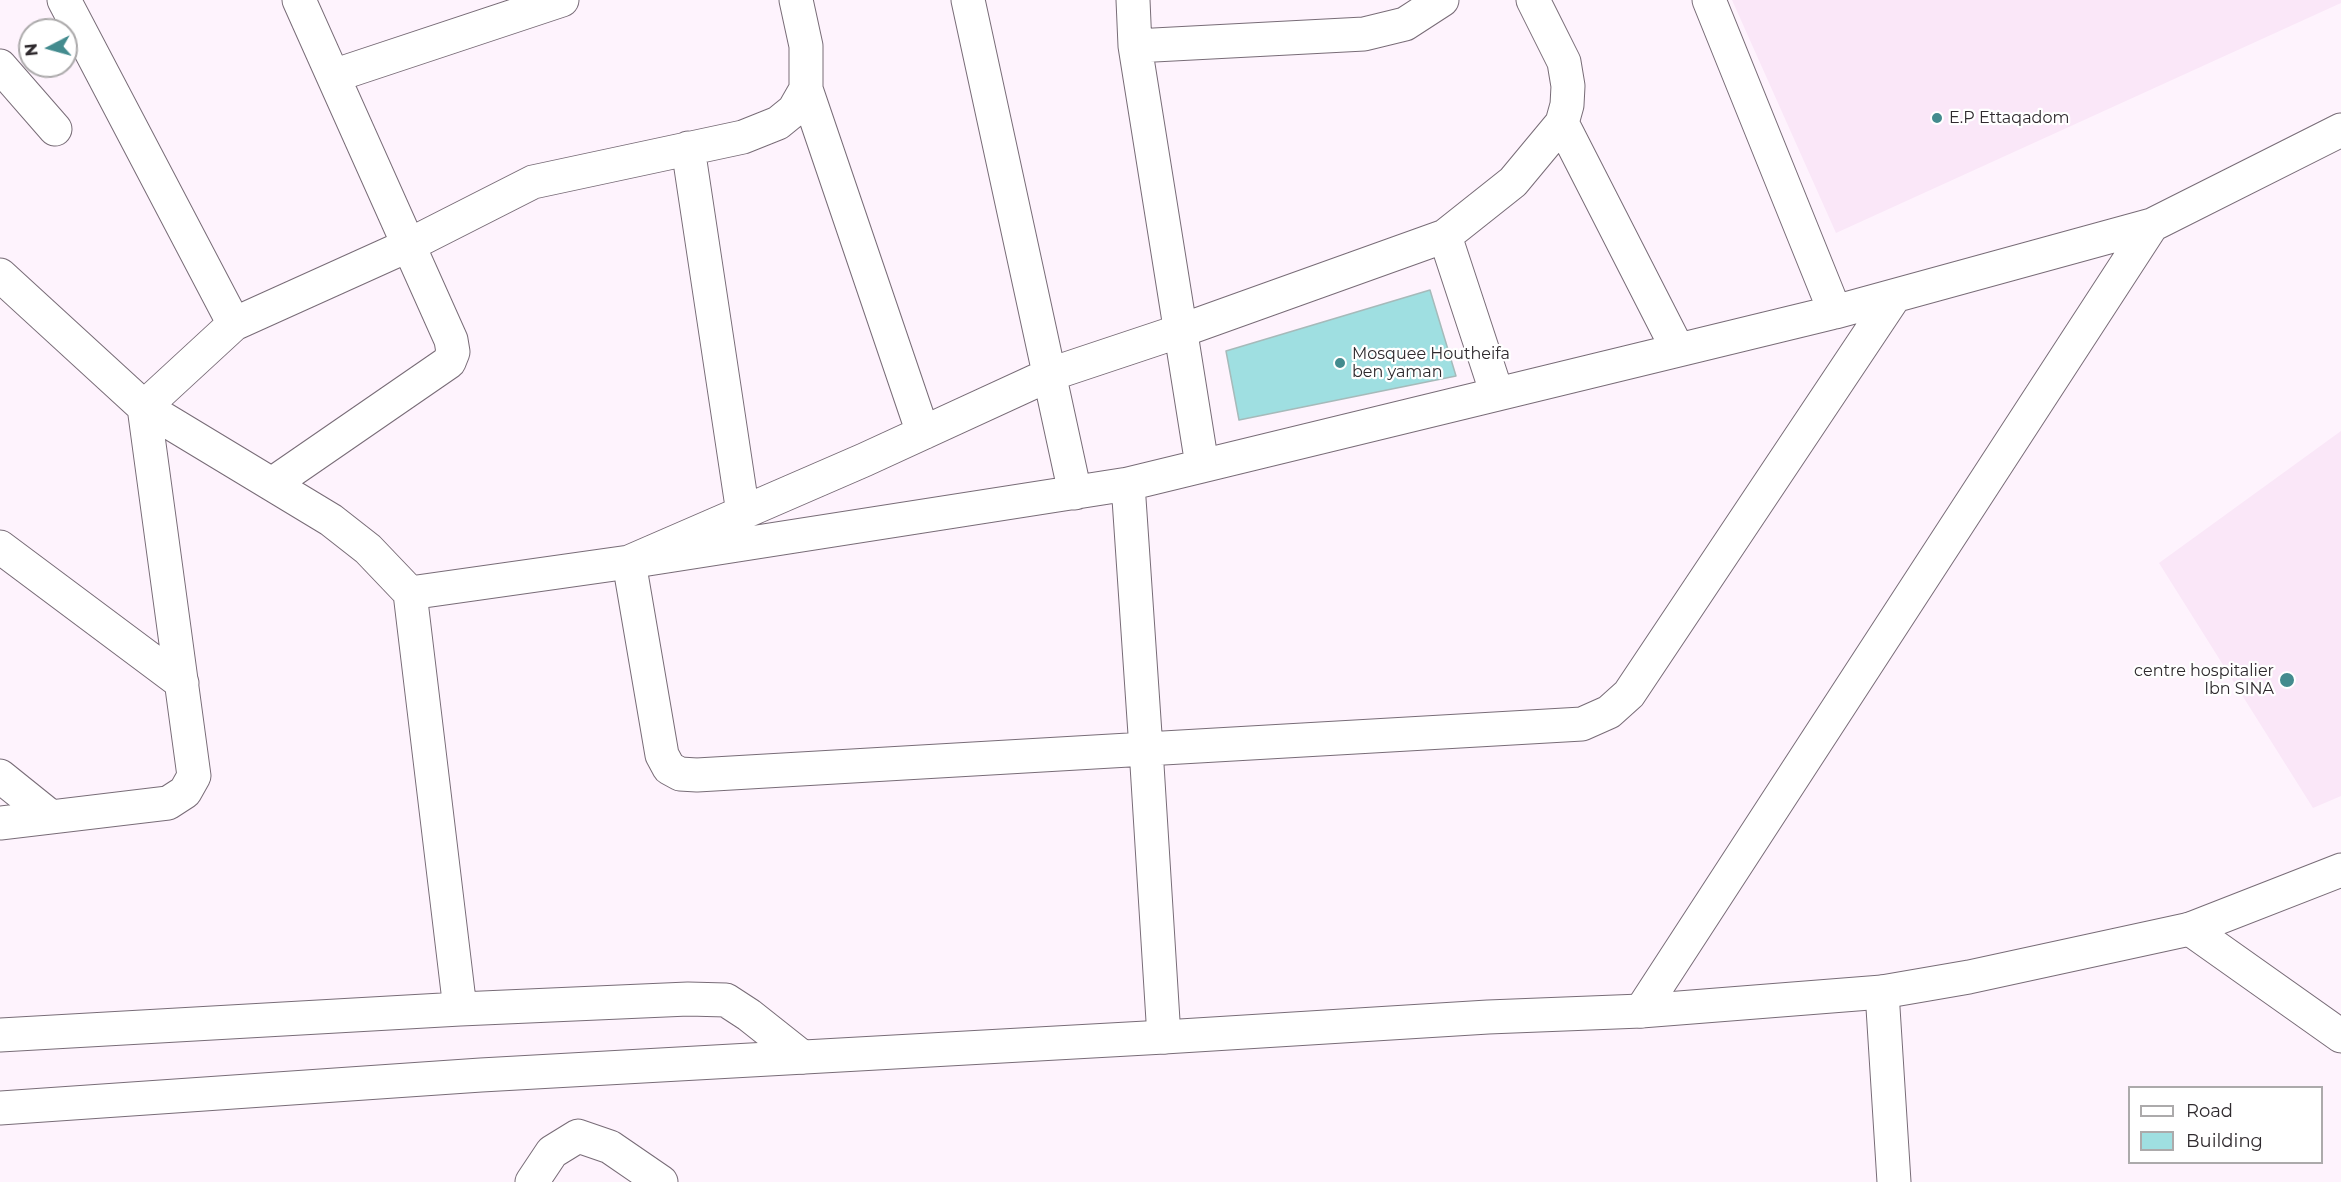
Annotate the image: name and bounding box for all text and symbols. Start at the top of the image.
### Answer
north arrow [18,18,78,78]
text: N [21,42,42,57]
place label: E.P Ettaqadom [1949,108,2069,128]
marker: E.P Ettaqadom [1930,111,1944,125]
place label: Mosquee Houtheifa ben yaman [1352,344,1510,382]
marker: Mosquee Houtheifa ben yaman [1333,356,1347,370]
place label: centre hospitalier Ibn SINA [2134,661,2274,699]
marker: centre hospitalier Ibn SINA [2278,671,2296,689]
legend [2128,1086,2323,1164]
text: Road [2186,1100,2233,1122]
text: Building [2186,1130,2263,1152]

